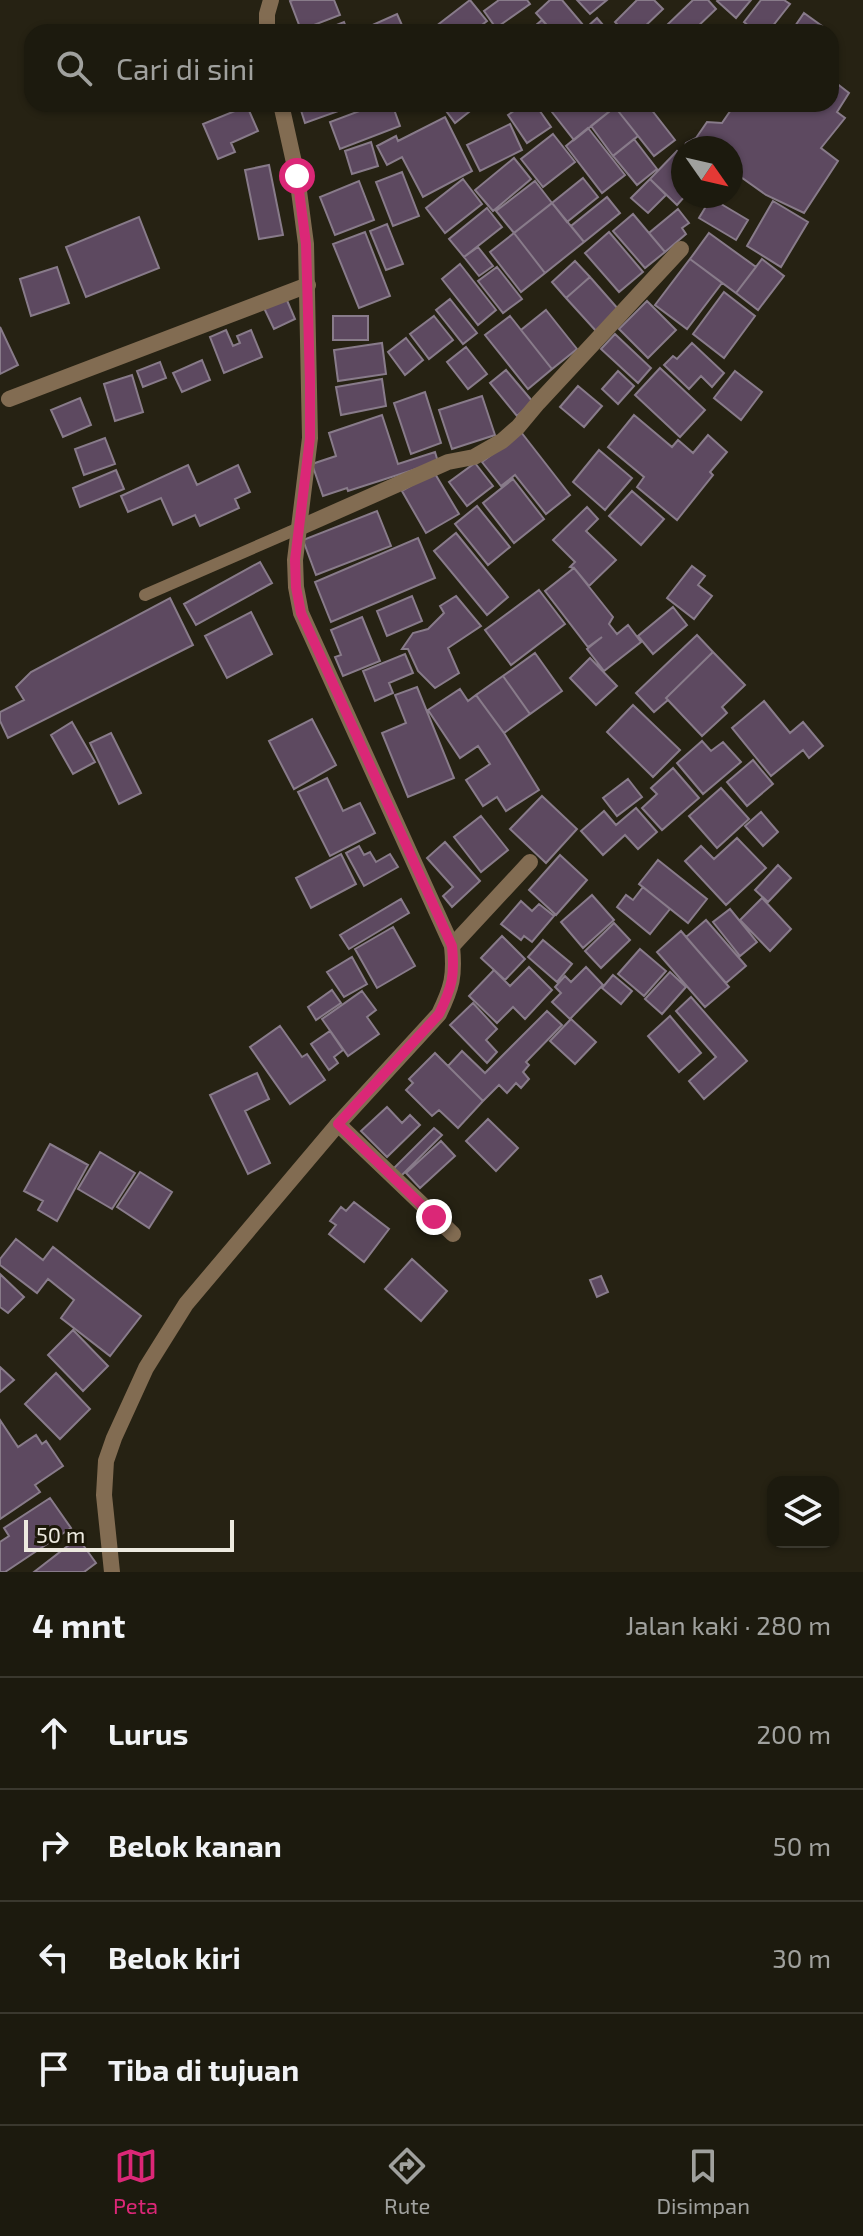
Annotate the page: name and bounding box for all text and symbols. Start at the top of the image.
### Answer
search box [24,24,839,112]
icon: search [52,46,96,90]
text: Cari di sini [116,50,255,86]
north arrow [671,136,743,208]
route start [279,158,315,194]
route end [416,1199,452,1235]
map controls [767,1476,839,1548]
button: layers [767,1476,839,1548]
scale bar [24,1516,234,1552]
text: 50 m [36,1521,85,1547]
text: 4 mnt [32,1604,125,1645]
text: Jalan kaki · 280 m [625,1609,831,1640]
icon: ahead [32,1711,76,1755]
text: Lurus [108,1715,188,1751]
text: 200 m [756,1718,831,1749]
icon: right [32,1823,76,1867]
text: Belok kanan [108,1827,282,1863]
text: 50 m [773,1830,831,1861]
icon: left [32,1935,76,1979]
text: Belok kiri [108,1939,241,1975]
text: 30 m [772,1942,831,1973]
icon: arrive [32,2047,76,2091]
text: Tiba di tujuan [108,2051,299,2087]
tab: Peta [113,2144,158,2218]
tab: Rute [384,2144,430,2218]
tab: Disimpan [656,2144,750,2218]

